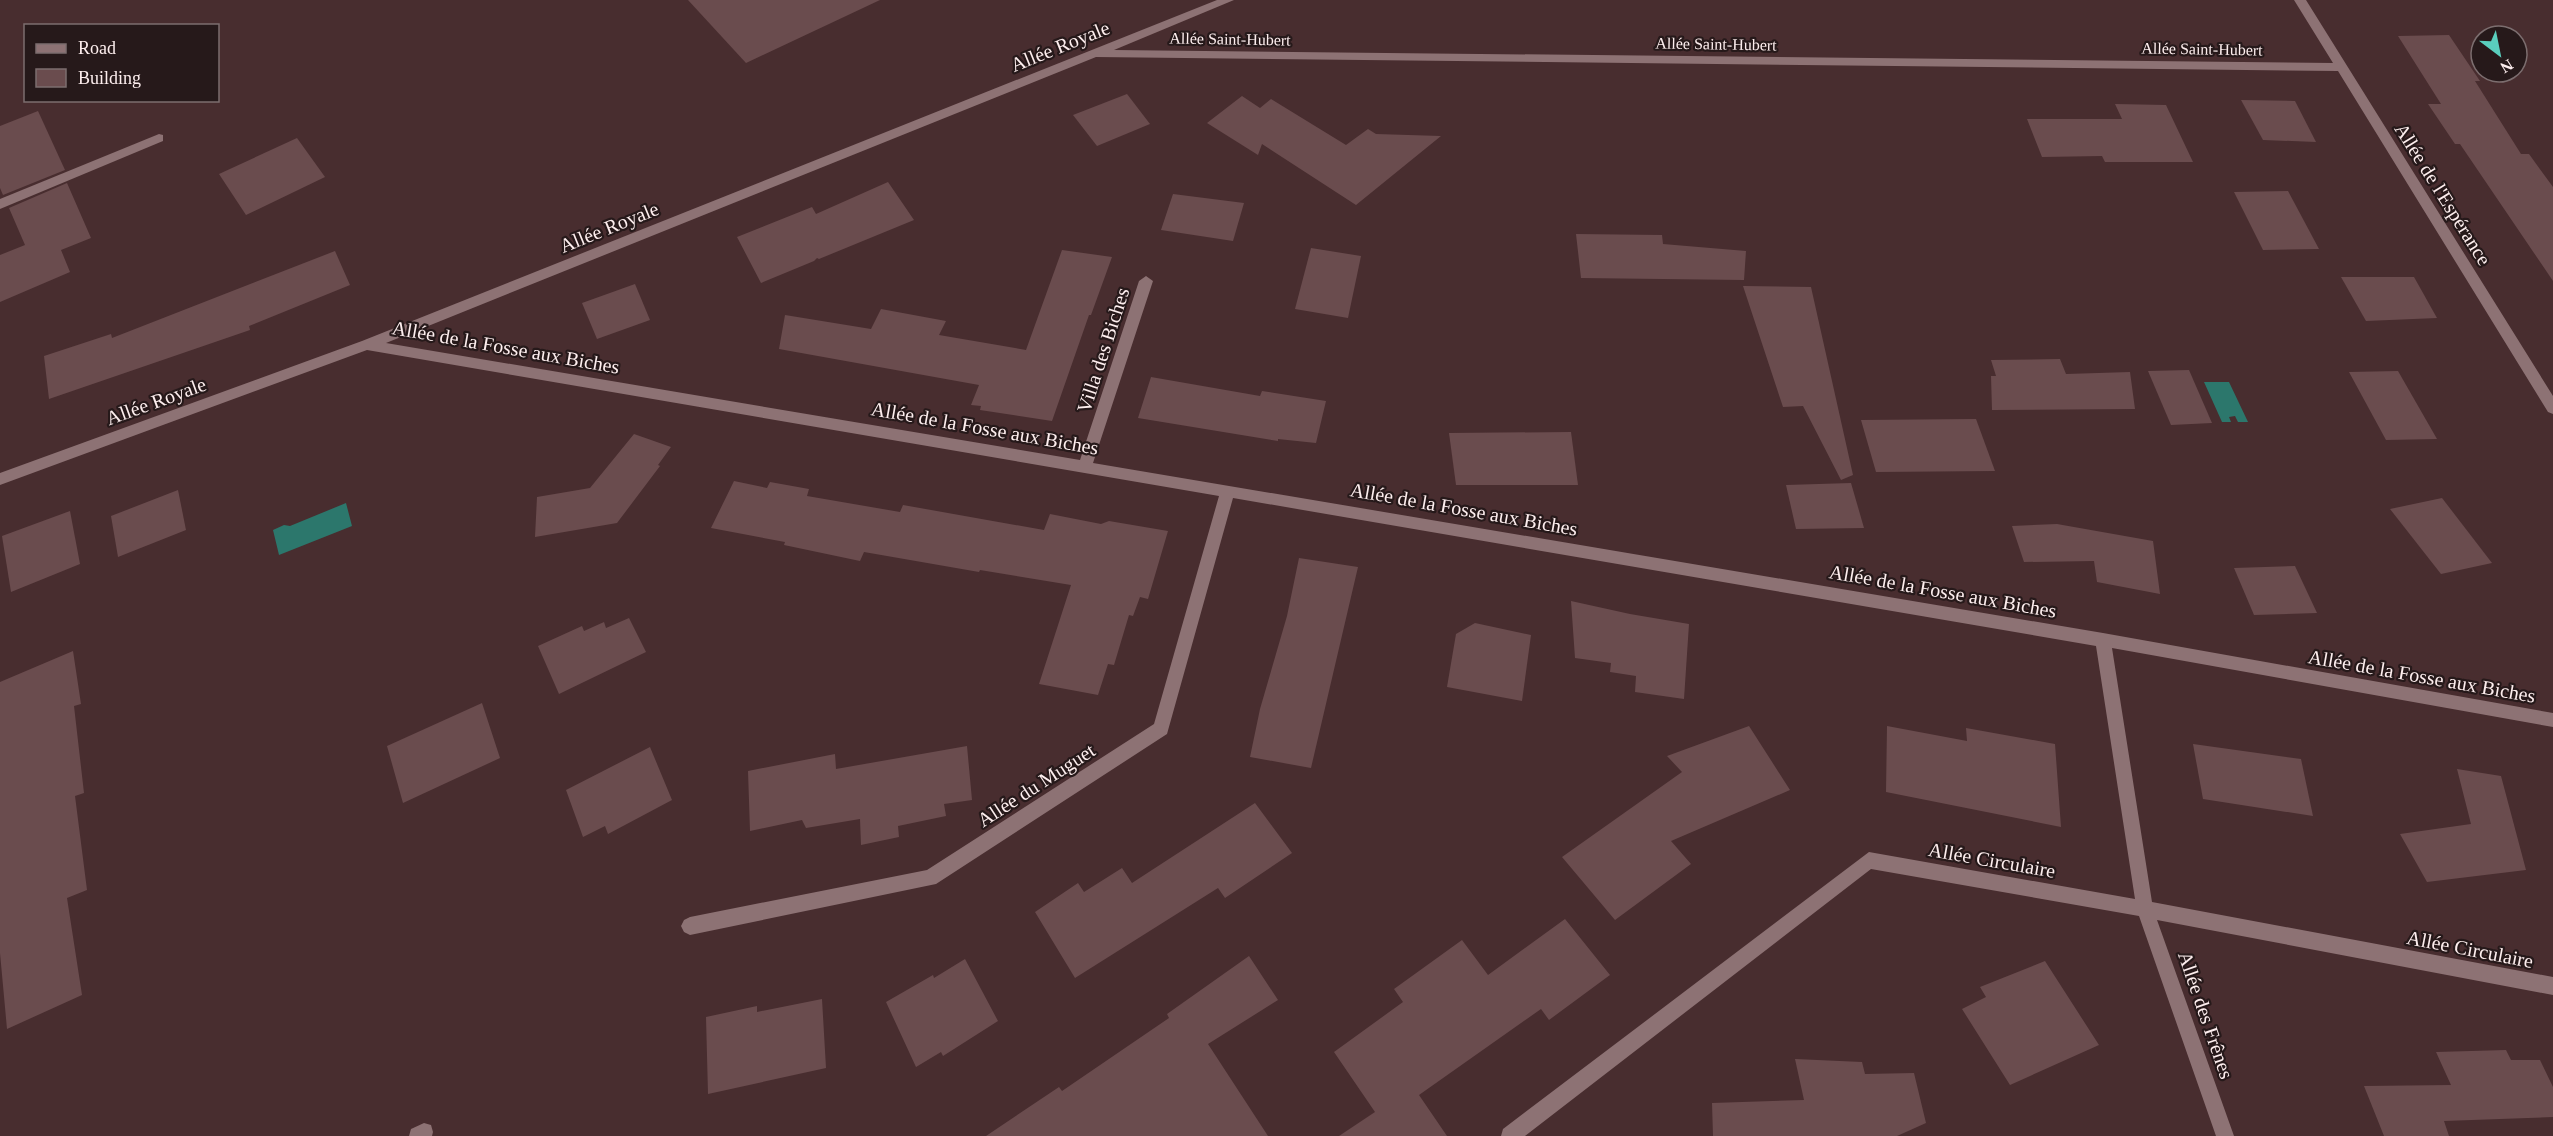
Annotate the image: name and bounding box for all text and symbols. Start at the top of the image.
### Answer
street label: Allée Royale [1007,16,1113,77]
legend [24,24,219,102]
north arrow [2469,24,2529,84]
street label: Allée Saint-Hubert [1169,29,1291,49]
street label: Allée Saint-Hubert [1655,34,1777,54]
text: Road [78,38,116,58]
street label: Allée Saint-Hubert [2141,39,2263,59]
text: N [2497,56,2516,77]
text: Building [78,68,141,88]
street label: Allée de l'Espérance [2389,119,2496,270]
street label: Allée Royale [556,197,662,258]
street label: Villa des Biches [1072,285,1134,415]
street label: Allée de la Fosse aux Biches [391,316,622,378]
street label: Allée Royale [103,373,210,430]
street label: Allée de la Fosse aux Biches [870,397,1101,459]
street label: Allée de la Fosse aux Biches [1349,478,1580,540]
street label: Allée de la Fosse aux Biches [1828,560,2059,622]
street label: Allée de la Fosse aux Biches [2307,645,2538,707]
street label: Allée du Muguet [973,739,1100,832]
street label: Allée Circulaire [1927,838,2057,882]
street label: Allée Circulaire [2405,926,2535,972]
street label: Allée des Frênes [2174,948,2238,1082]

